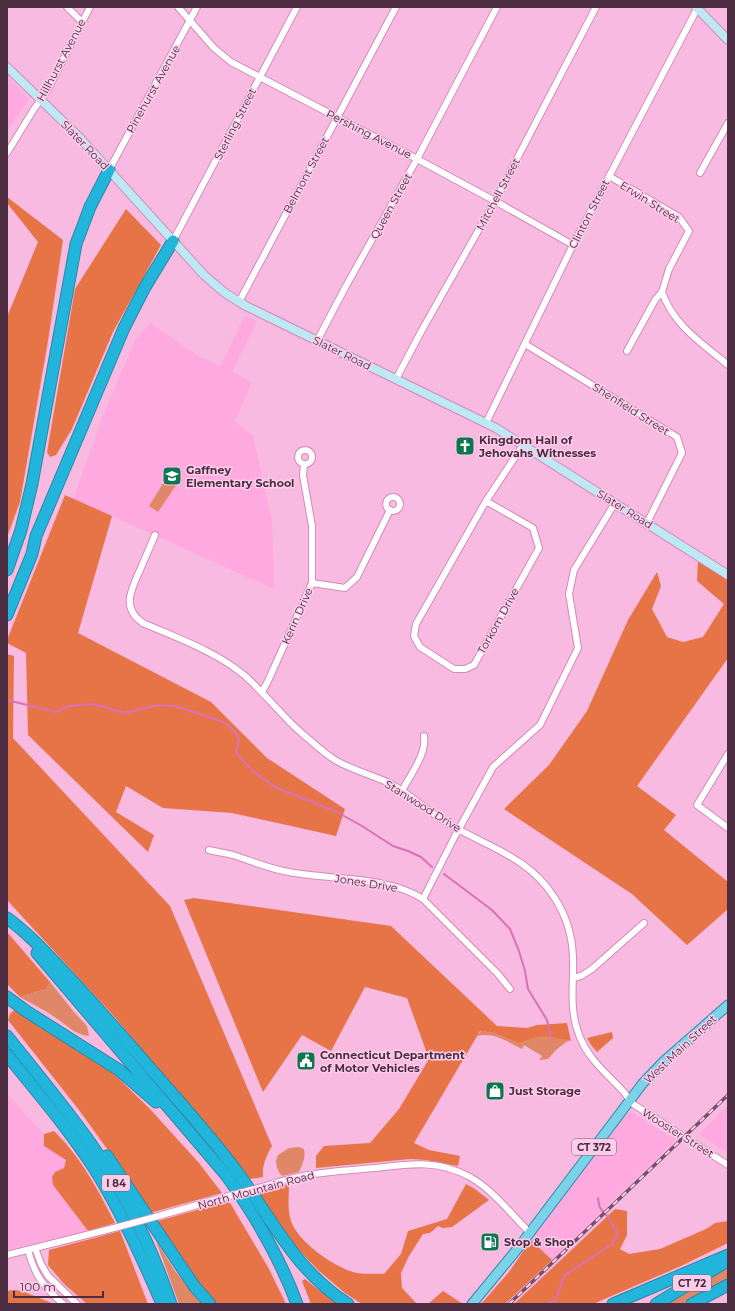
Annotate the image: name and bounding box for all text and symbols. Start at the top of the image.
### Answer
street label: Hillhurst Avenue [33,16,89,104]
street label: Pinehurst Avenue [123,42,183,135]
street label: Sterling Street [211,85,259,162]
street label: Pershing Avenue [324,106,414,162]
street label: Slater Road [58,117,112,173]
street label: Belmont Street [280,134,332,216]
street label: Mitchell Street [473,155,523,233]
street label: Queen Street [367,170,415,242]
street label: Clinton Street [566,177,613,251]
street label: Erwin Street [617,178,683,226]
street label: Slater Road [311,333,373,373]
street label: Shenfield Street [590,380,673,439]
place label: Kingdom Hall of Jehovahs Witnesses [478,433,596,460]
church icon: Kingdom Hall of Jehovahs Witnesses [454,435,476,457]
place label: Gaffney Elementary School [186,463,294,490]
school or university icon: Gaffney Elementary School [161,465,183,487]
street label: Slater Road [595,486,655,532]
street label: Kerin Drive [278,585,316,647]
street label: Torkom Drive [474,585,522,657]
street label: Stanwood Drive [382,777,464,835]
street label: Jones Drive [333,871,399,895]
street label: West Main Street [641,1011,720,1086]
place label: Connecticut Department of Motor Vehicles [320,1048,465,1075]
public building icon: Connecticut Department of Motor Vehicles [295,1050,317,1072]
shop icon: Just Storage [484,1080,506,1102]
place label: Just Storage [508,1084,581,1098]
street label: Wooster Street [639,1105,717,1161]
road number: CT 372 [572,1139,616,1155]
street label: North Mountain Road [196,1168,316,1212]
road number: I 84 [102,1175,130,1191]
fuel station icon: Stop & Shop [479,1231,501,1253]
place label: Stop & Shop [504,1235,575,1249]
scale bar [14,1273,103,1299]
road number: CT 72 [673,1275,711,1291]
text: 100 m [20,1279,56,1294]

